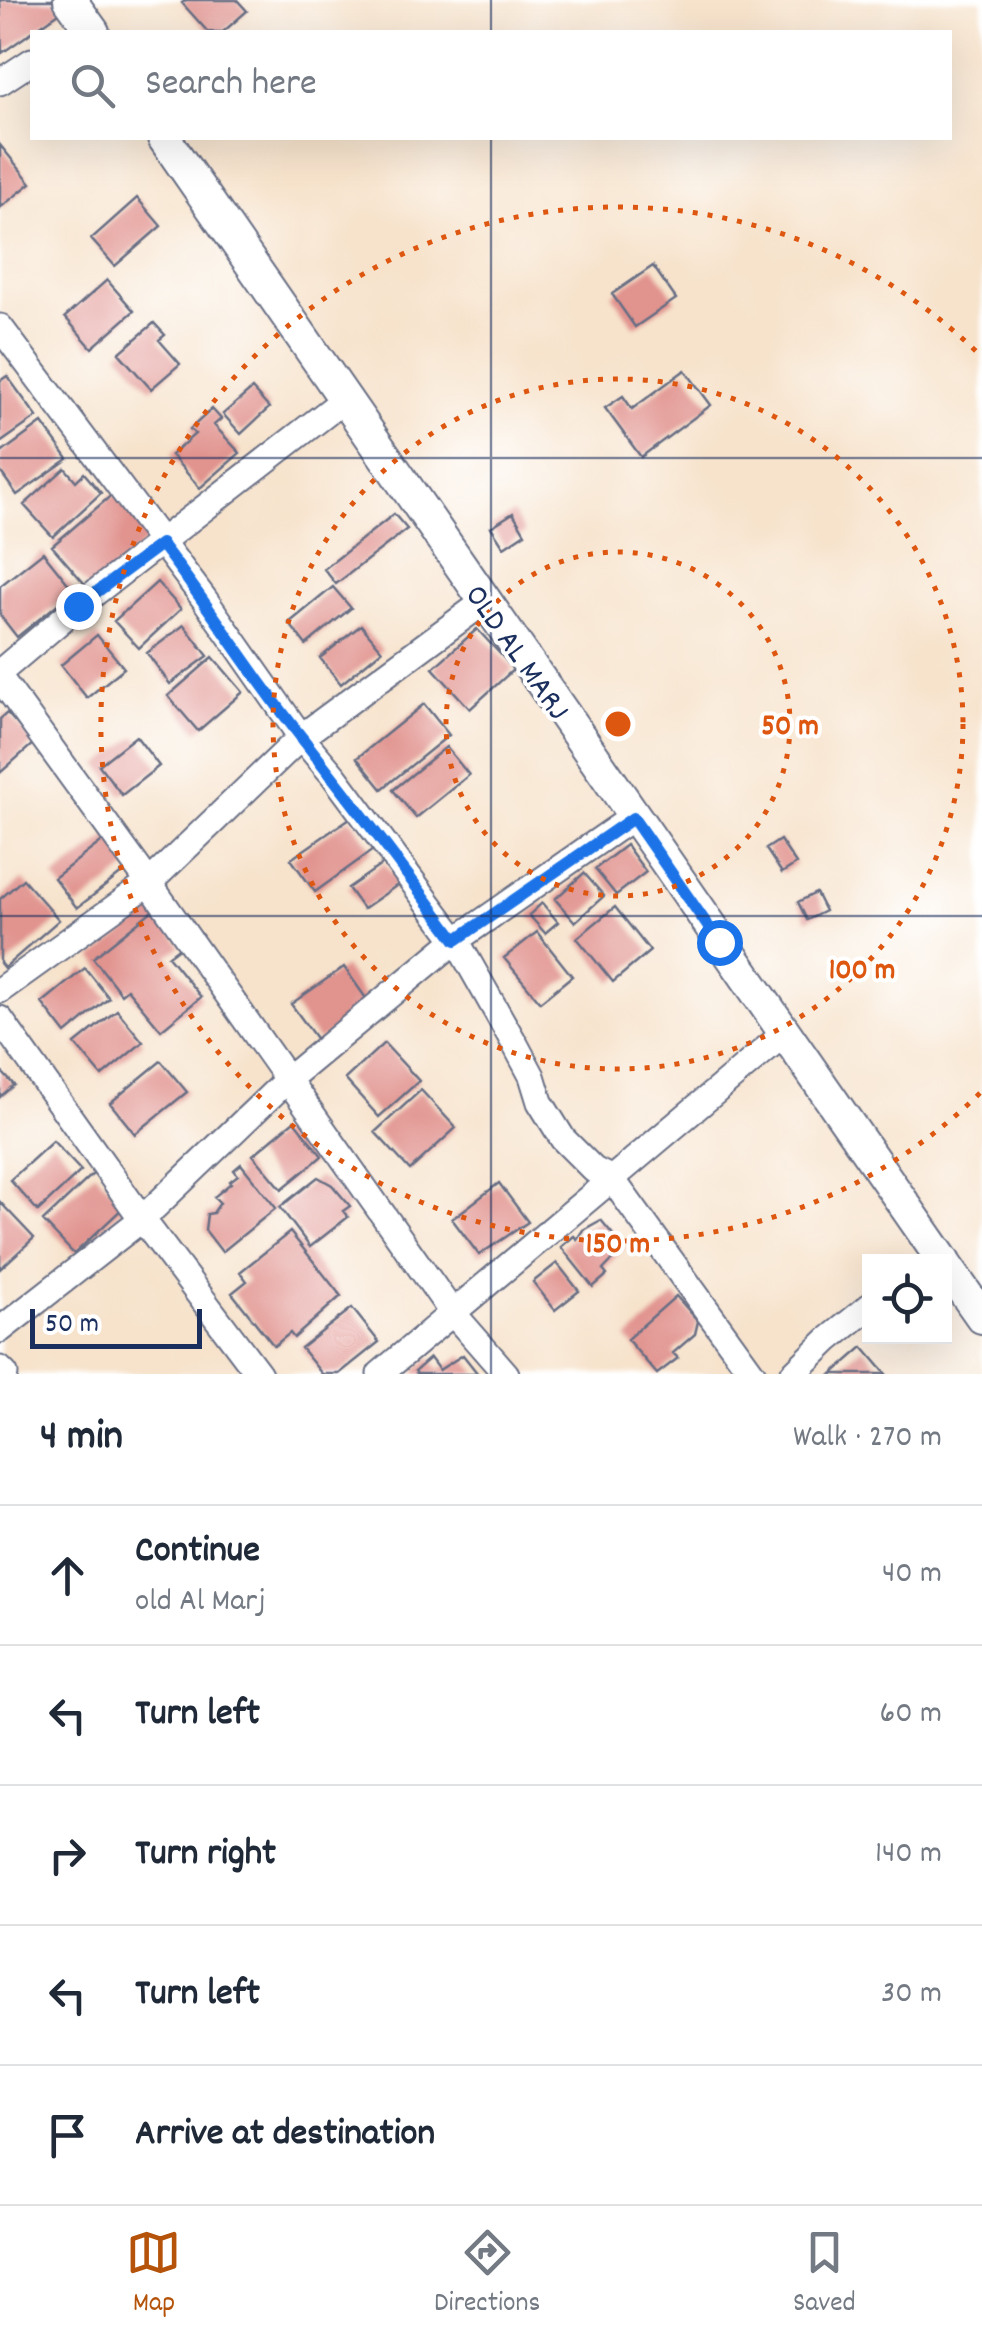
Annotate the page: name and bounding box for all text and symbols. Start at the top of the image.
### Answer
search box [30,30,952,140]
icon: search [65,58,120,113]
text: Search here [145,58,317,113]
street label: OLD AL MARJ [451,577,579,731]
route end [56,584,102,630]
centre of rings [600,706,636,742]
text: 50 m [761,707,819,750]
route start [697,920,743,966]
text: 100 m [829,951,895,994]
text: 150 m [586,1225,650,1268]
map controls [862,1254,952,1344]
button: locate [862,1254,952,1344]
scale bar [30,1304,202,1348]
text: 50 m [45,1306,99,1346]
text: 4 min [40,1409,123,1469]
text: Walk · 270 m [793,1416,942,1462]
text: Continue [135,1525,260,1580]
icon: ahead [40,1548,95,1603]
text: 40 m [882,1552,942,1598]
text: old Al Marj [135,1580,266,1626]
icon: left [40,1688,95,1743]
text: Turn left [135,1688,260,1743]
text: 60 m [880,1692,942,1738]
icon: right [40,1828,95,1883]
text: Turn right [135,1828,276,1883]
text: 140 m [875,1832,942,1878]
icon: left [40,1968,95,2023]
text: Turn left [135,1968,260,2023]
text: 30 m [881,1972,942,2018]
icon: arrive [40,2108,95,2163]
text: Arrive at destination [135,2108,435,2163]
tab: Map [126,2225,181,2325]
tab: Directions [434,2225,540,2325]
tab: Saved [793,2225,856,2325]

